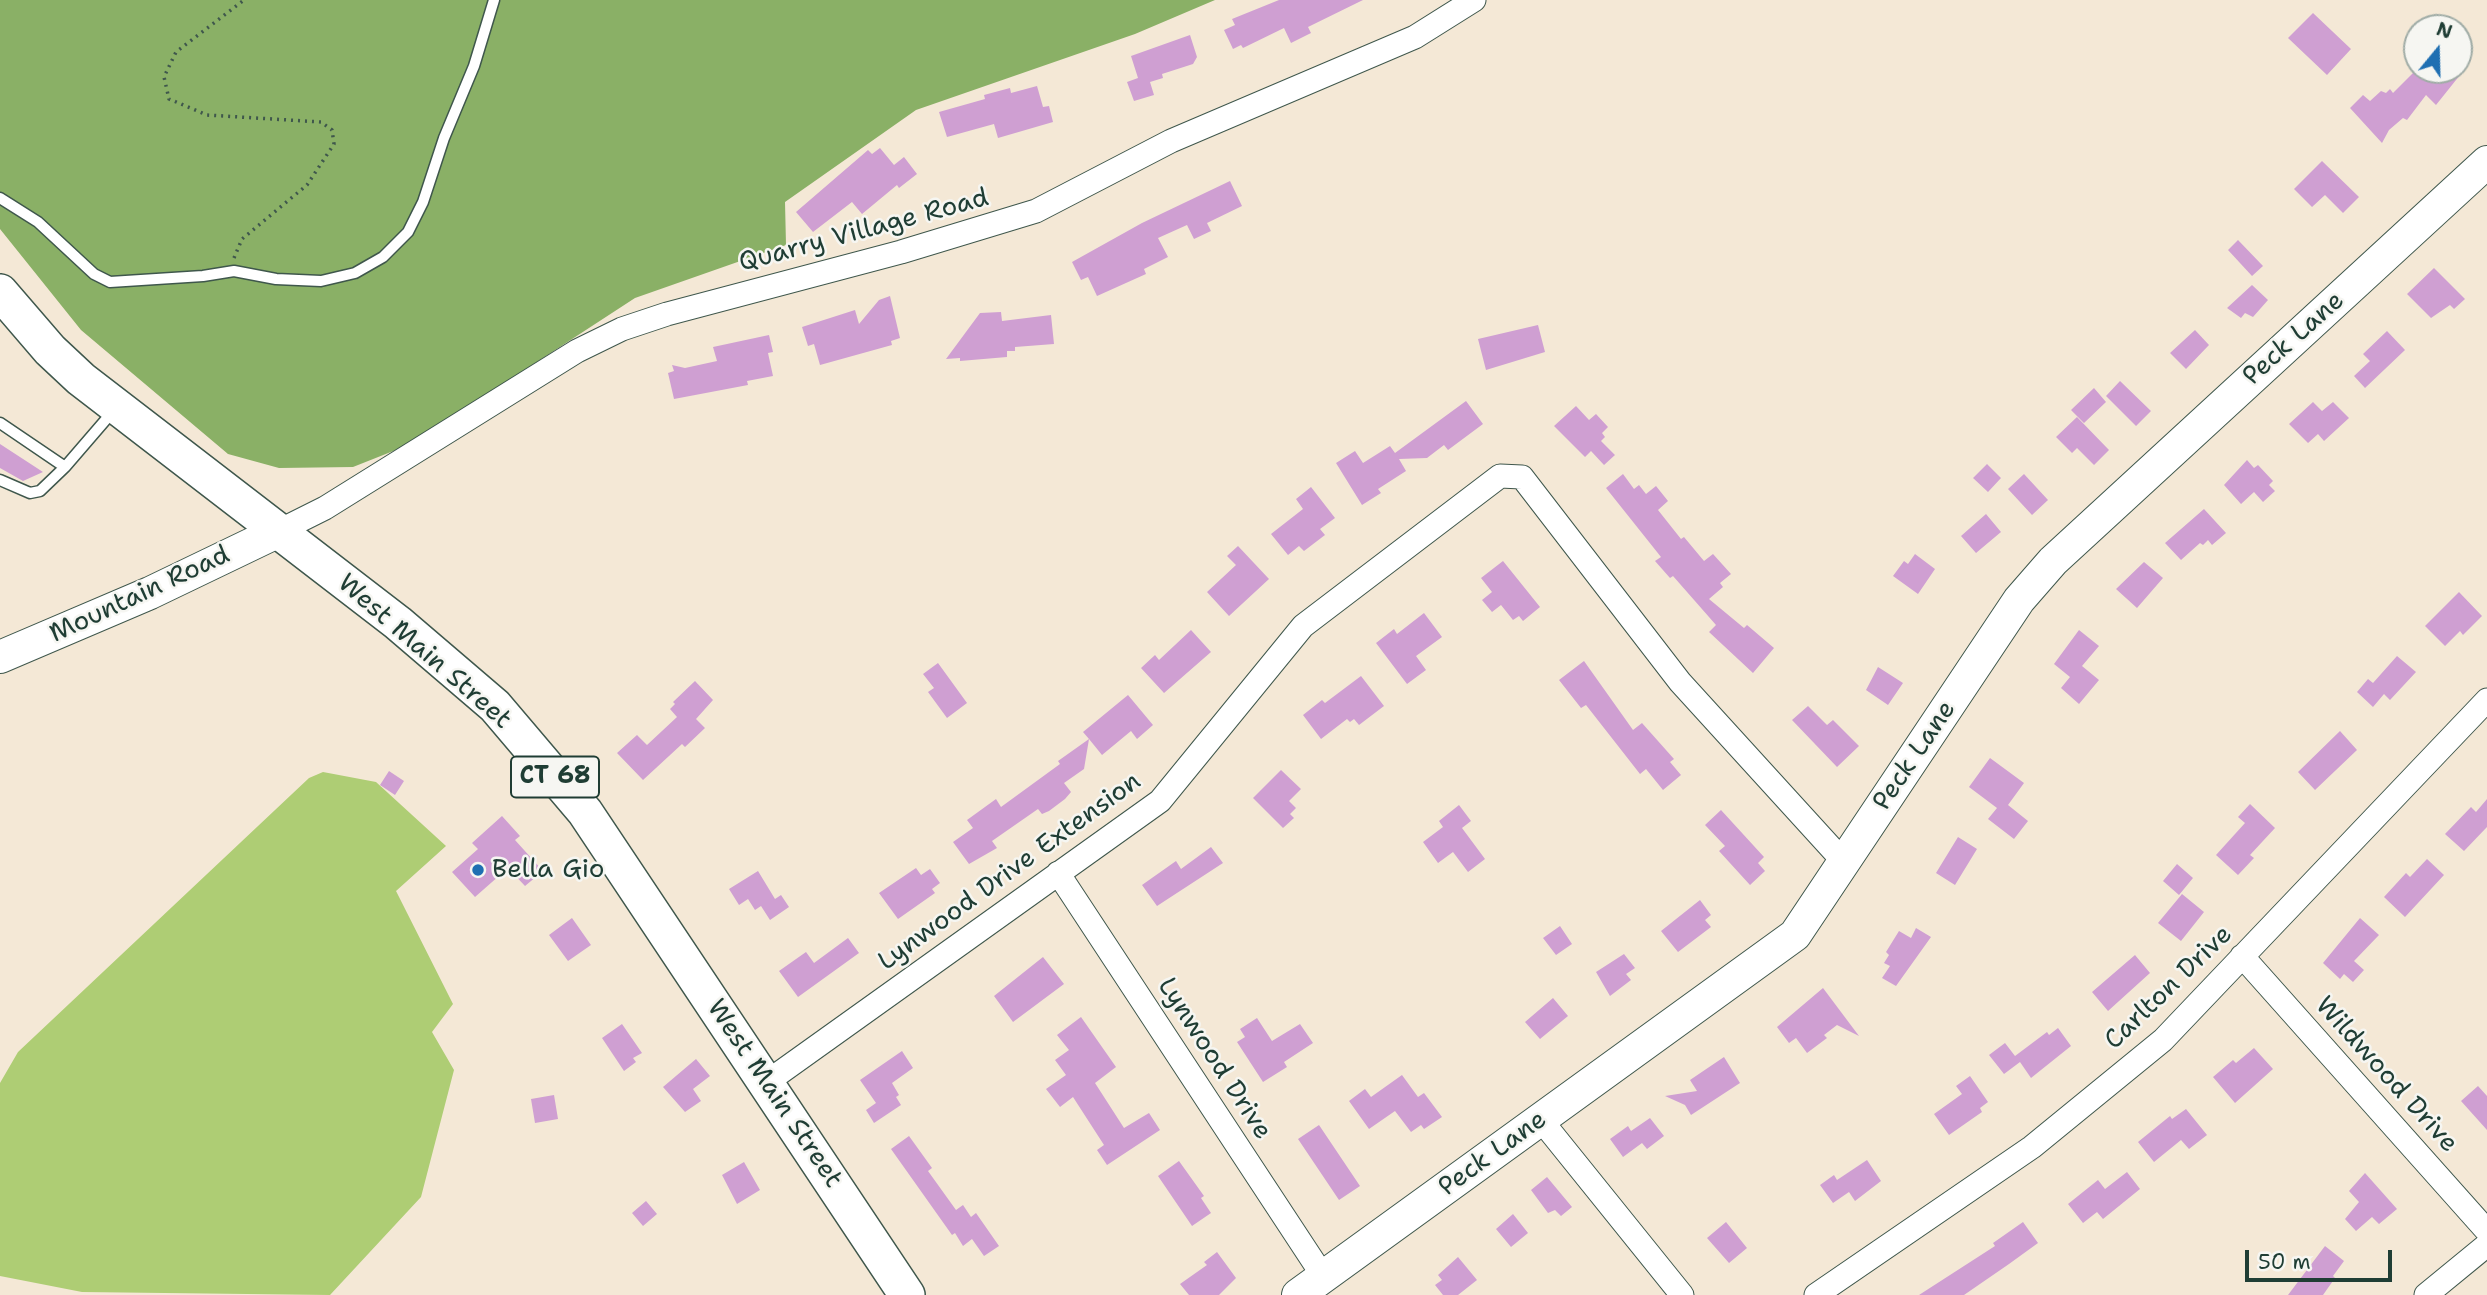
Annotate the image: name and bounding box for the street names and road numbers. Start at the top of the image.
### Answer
street label: Quarry Village Road [736,183,992,279]
street label: Peck Lane [2237,285,2351,393]
street label: Mountain Road [45,540,235,650]
street label: West Main Street [331,568,517,736]
street label: Peck Lane [1867,695,1963,817]
road number: CT 68 [511,756,599,798]
street label: Lynwood Drive Extension [873,766,1147,978]
street label: Carlton Drive [2099,919,2239,1057]
street label: Lynwood Drive [1150,972,1278,1146]
street label: Wildwood Drive [2308,991,2464,1159]
street label: West Main Street [700,994,848,1194]
street label: Peck Lane [1433,1104,1553,1204]

